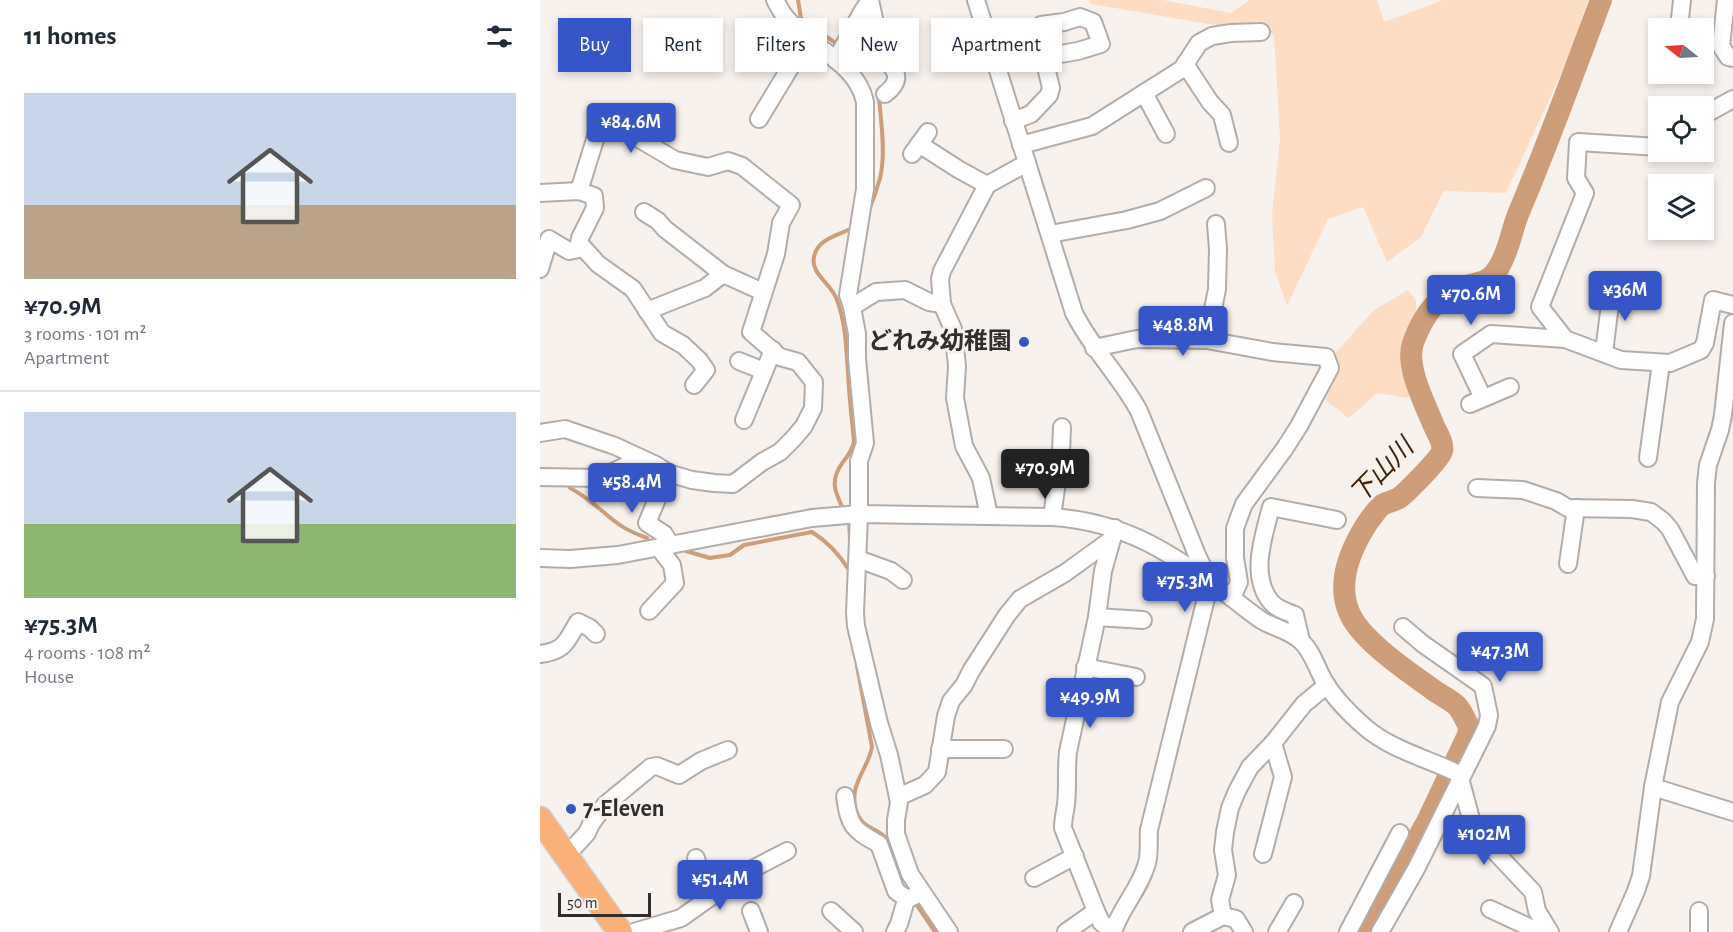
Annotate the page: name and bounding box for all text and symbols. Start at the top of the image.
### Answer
chip: Buy [558,18,631,72]
chip: Rent [643,18,723,72]
chip: Filters [735,18,827,72]
chip: New [839,18,919,72]
chip: Apartment [931,18,1062,72]
north arrow [1648,18,1714,84]
map controls [1648,18,1714,240]
icon: filters [483,20,516,53]
text: 11 homes [24,23,116,49]
button: locate [1648,96,1714,162]
pin: ¥84.6M [582,103,680,154]
text: ¥84.6M [601,112,661,132]
icon: home [216,132,324,240]
button: layers [1648,174,1714,240]
pin: ¥36M [1589,271,1661,322]
pin: ¥70.6M [1422,275,1520,326]
text: ¥36M [1603,280,1647,300]
text: ¥70.6M [1441,284,1501,304]
text: ¥70.9M [24,293,102,319]
pin: ¥48.8M [1134,306,1232,357]
text: ¥48.8M [1153,315,1213,335]
text: 3 rooms · 101 m² [24,324,147,344]
place label: どれみ幼稚園 [868,328,1012,354]
marker: どれみ幼稚園 [1017,335,1031,349]
text: Apartment [24,348,109,368]
water label: 下山川 [1345,431,1421,508]
pin: ¥70.9M [996,449,1094,500]
icon: home [216,451,324,559]
text: ¥70.9M [1015,458,1075,478]
pin: ¥58.4M [583,463,681,514]
text: ¥58.4M [602,472,662,492]
pin: ¥75.3M [1136,562,1234,613]
text: ¥75.3M [1157,571,1213,591]
text: ¥75.3M [24,612,98,638]
pin: ¥47.3M [1451,632,1549,683]
text: ¥47.3M [1471,641,1529,661]
text: 4 rooms · 108 m² [24,643,151,663]
text: House [24,667,74,687]
pin: ¥49.9M [1041,678,1139,729]
text: ¥49.9M [1060,687,1120,707]
place label: 7-Eleven [583,797,664,821]
marker: 7-Eleven [564,802,578,816]
pin: ¥102M [1442,815,1526,866]
text: ¥102M [1457,824,1511,844]
pin: ¥51.4M [671,860,769,911]
text: ¥51.4M [692,869,748,889]
scale bar [558,890,651,918]
text: 50 m [567,895,598,911]

